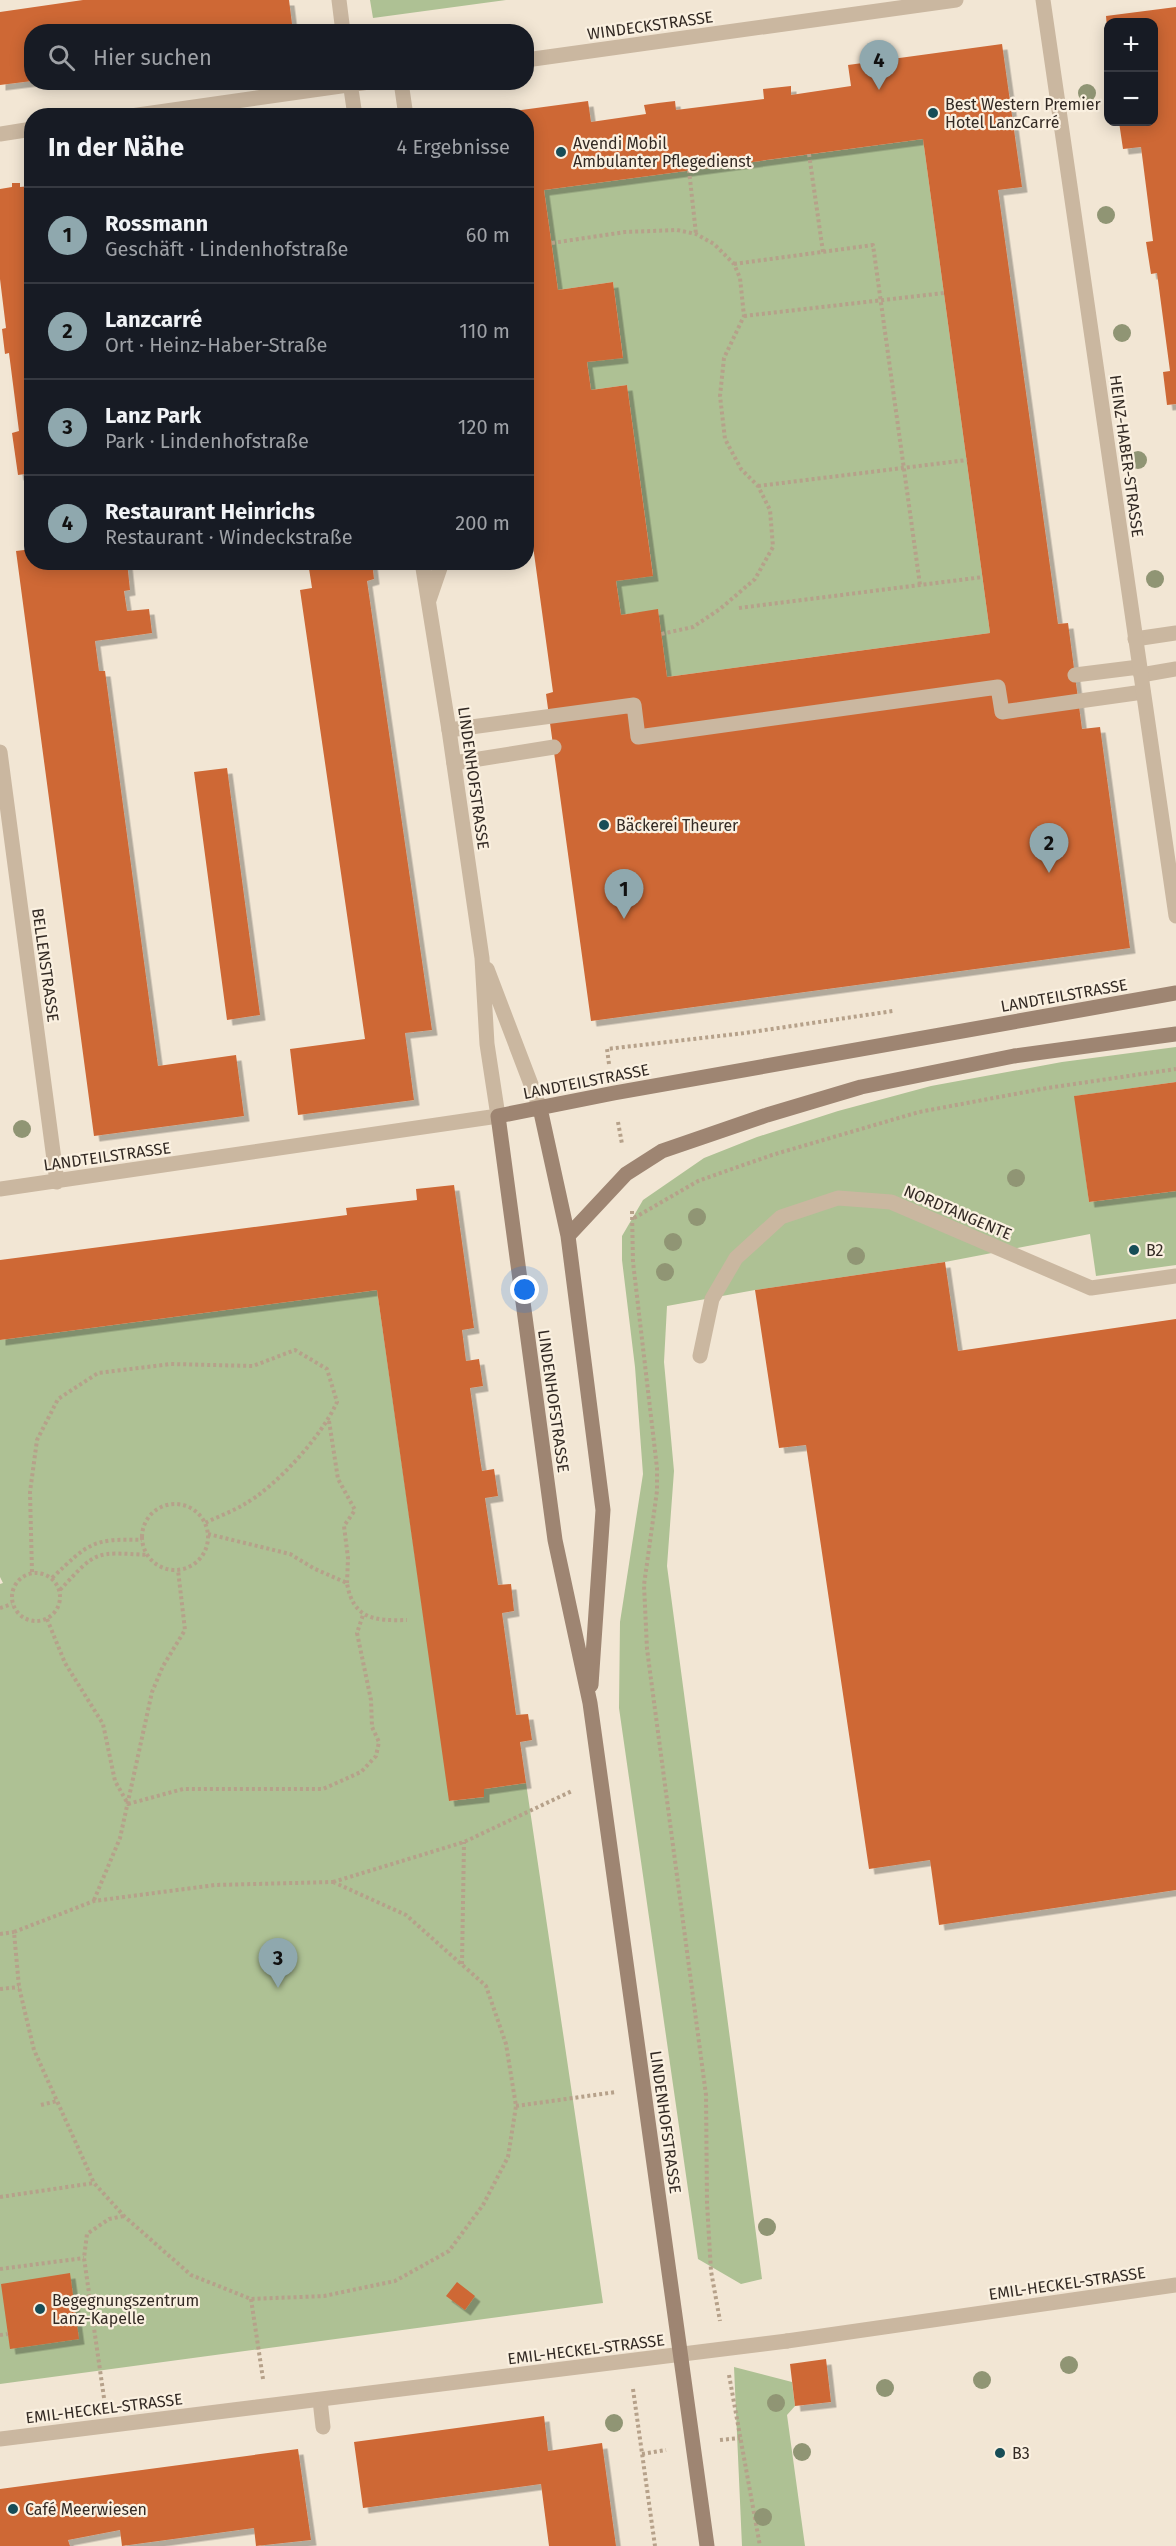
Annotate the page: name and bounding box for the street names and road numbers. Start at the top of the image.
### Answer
street label: WINDECKSTRASSE [586,7,714,44]
street label: HEINZ-HABER-STRASSE [1106,374,1147,538]
street label: LINDENHOFSTRASSE [454,705,493,851]
street label: BELLENSTRASSE [28,907,63,1023]
street label: LANDTEILSTRASSE [999,975,1129,1016]
street label: LANDTEILSTRASSE [521,1060,651,1103]
street label: LANDTEILSTRASSE [42,1138,172,1175]
street label: NORDTANGENTE [901,1181,1015,1244]
street label: LINDENHOFSTRASSE [534,1328,573,1474]
street label: LINDENHOFSTRASSE [646,2049,685,2195]
street label: EMIL-HECKEL-STRASSE [987,2263,1147,2304]
street label: EMIL-HECKEL-STRASSE [506,2330,666,2369]
street label: EMIL-HECKEL-STRASSE [24,2389,184,2428]

